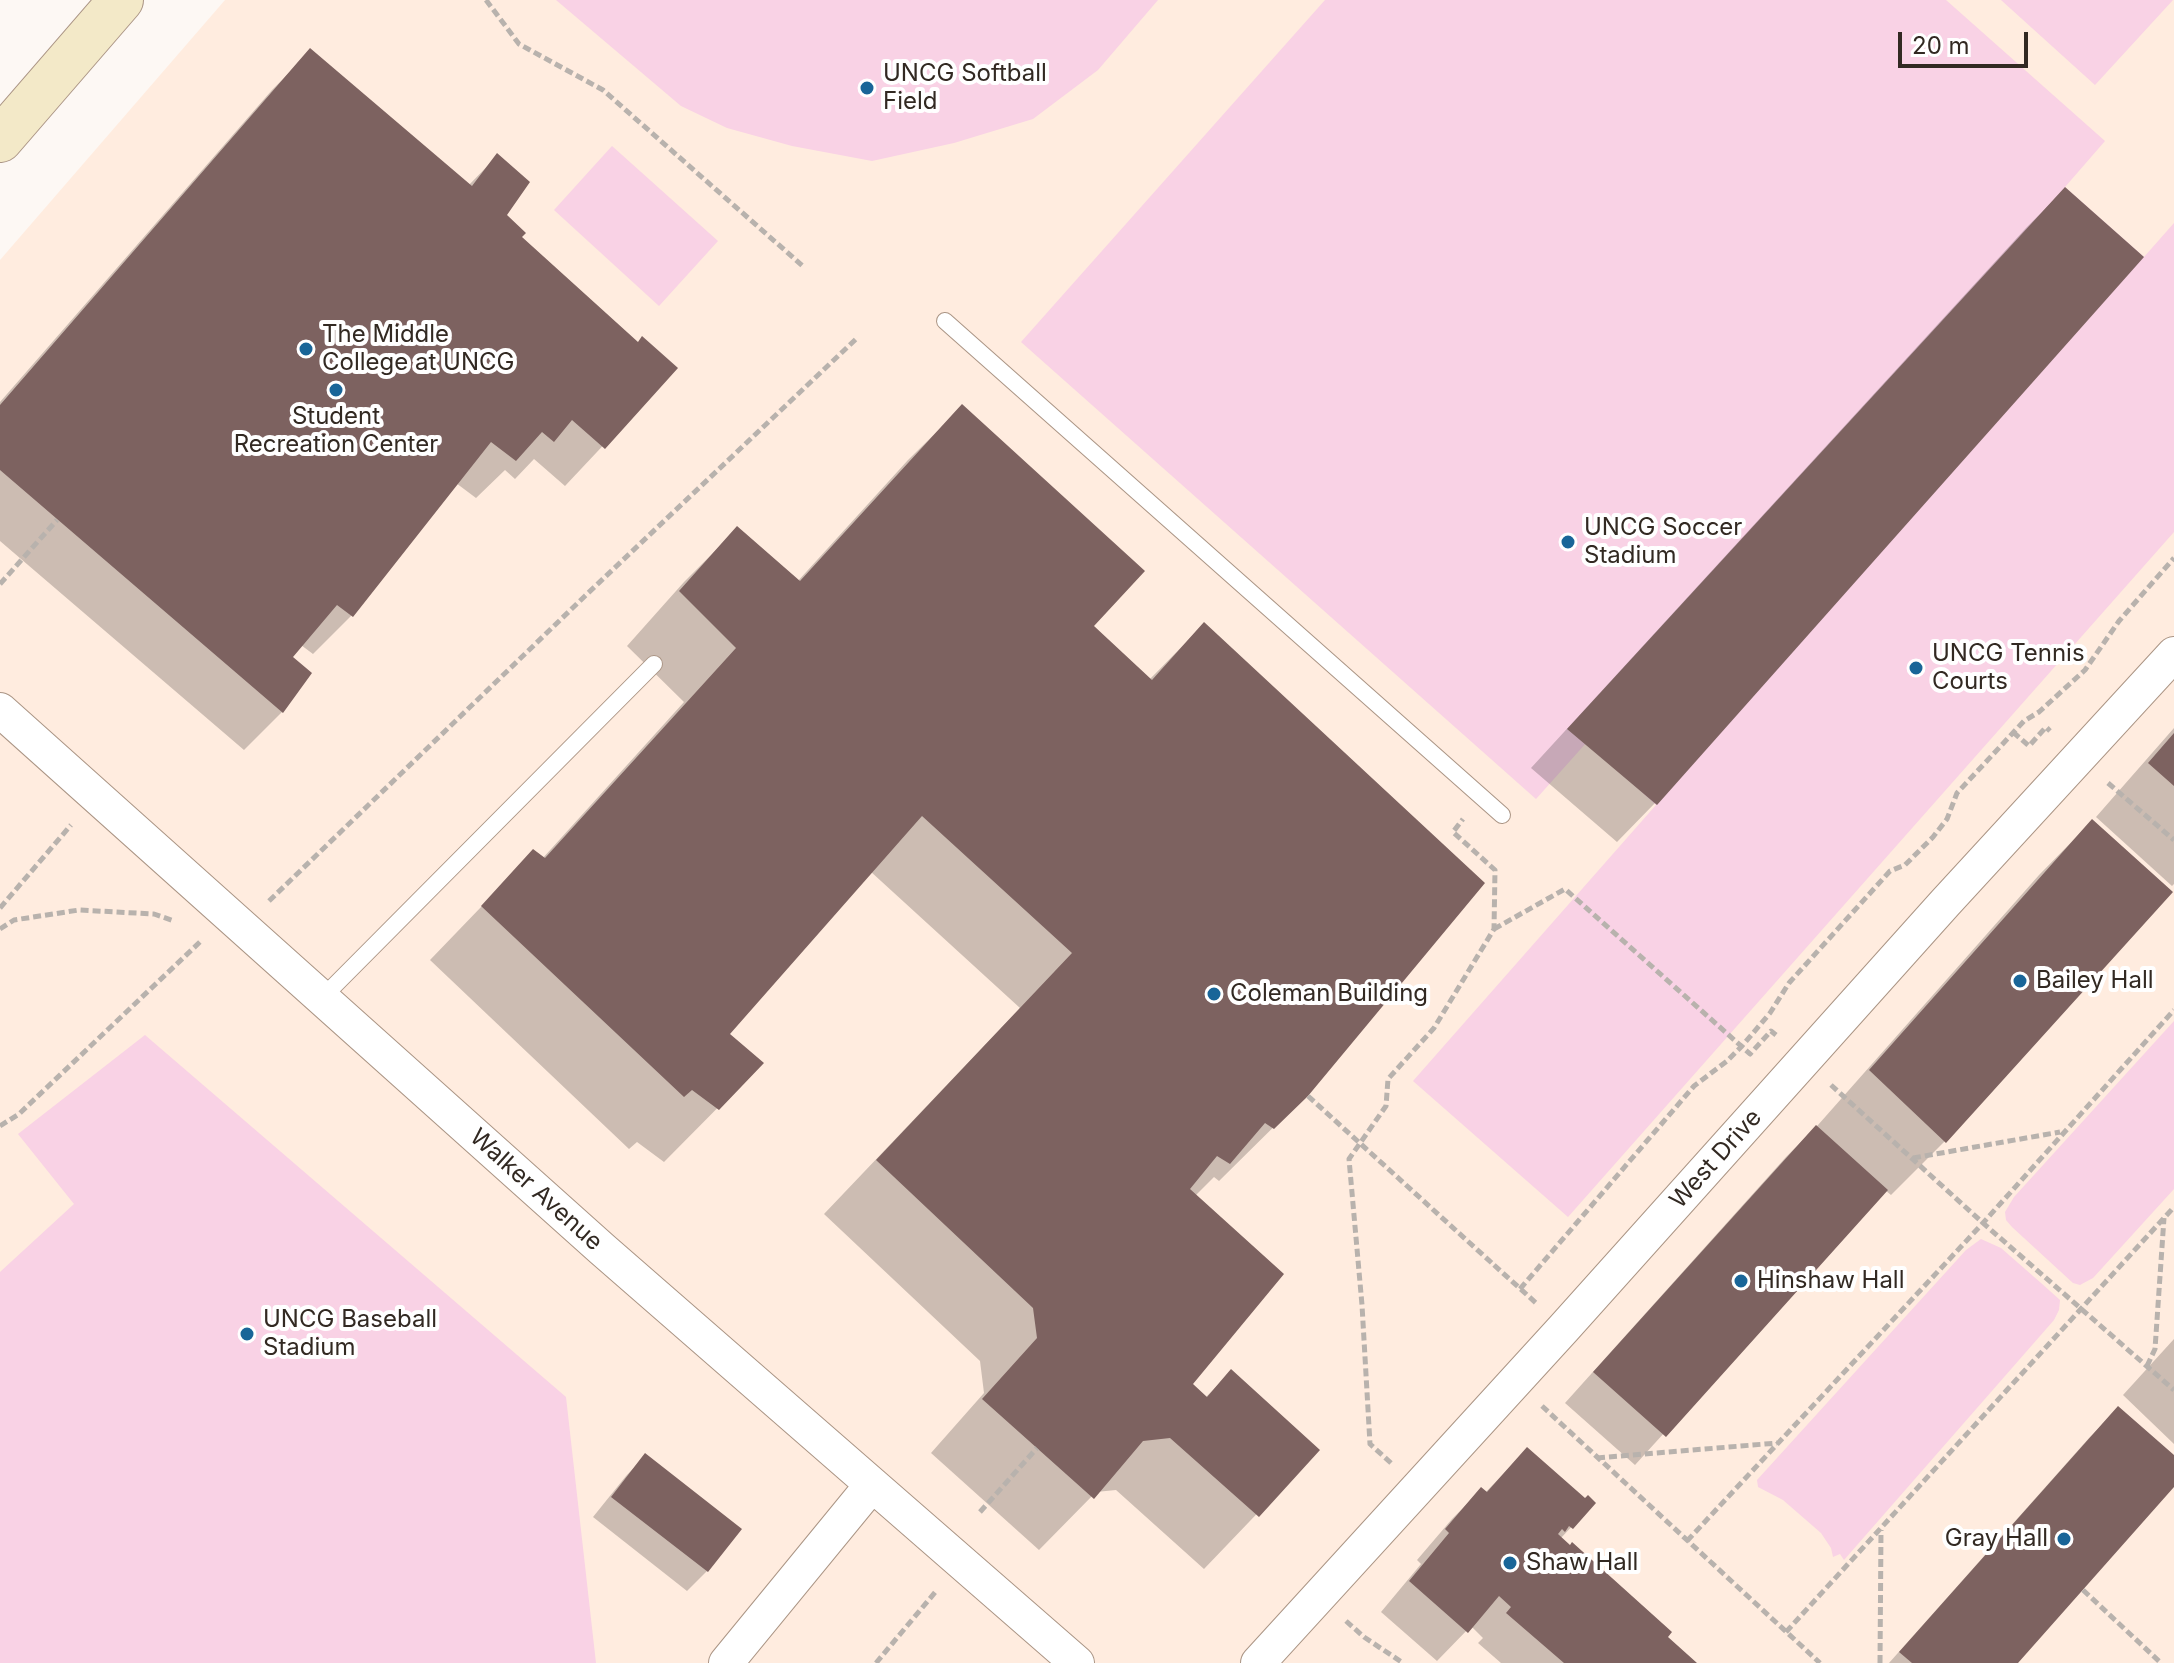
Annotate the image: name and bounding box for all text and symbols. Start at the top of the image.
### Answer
scale bar [1902,16,2032,66]
text: 20 m [1912,31,1970,60]
place label: UNCG Softball Field [883,60,1047,116]
marker: UNCG Softball Field [858,79,876,97]
place label: The Middle College at UNCG [322,321,514,377]
marker: The Middle College at UNCG [297,340,315,358]
marker: Student Recreation Center [327,381,345,399]
place label: Student Recreation Center [234,403,438,459]
place label: UNCG Soccer Stadium [1584,514,1742,570]
marker: UNCG Soccer Stadium [1559,533,1577,551]
place label: UNCG Tennis Courts [1932,640,2085,696]
marker: UNCG Tennis Courts [1907,659,1925,677]
place label: Bailey Hall [2036,967,2154,995]
marker: Bailey Hall [2011,972,2029,990]
place label: Coleman Building [1230,980,1428,1008]
marker: Coleman Building [1205,985,1223,1003]
street label: West Drive [1664,1104,1768,1214]
street label: Walker Avenue [464,1123,608,1257]
place label: Hinshaw Hall [1757,1267,1904,1295]
marker: Hinshaw Hall [1732,1272,1750,1290]
place label: UNCG Baseball Stadium [263,1306,437,1362]
marker: UNCG Baseball Stadium [238,1325,256,1343]
place label: Gray Hall [1945,1525,2048,1553]
marker: Gray Hall [2055,1530,2073,1548]
place label: Shaw Hall [1526,1549,1638,1577]
marker: Shaw Hall [1501,1554,1519,1572]

